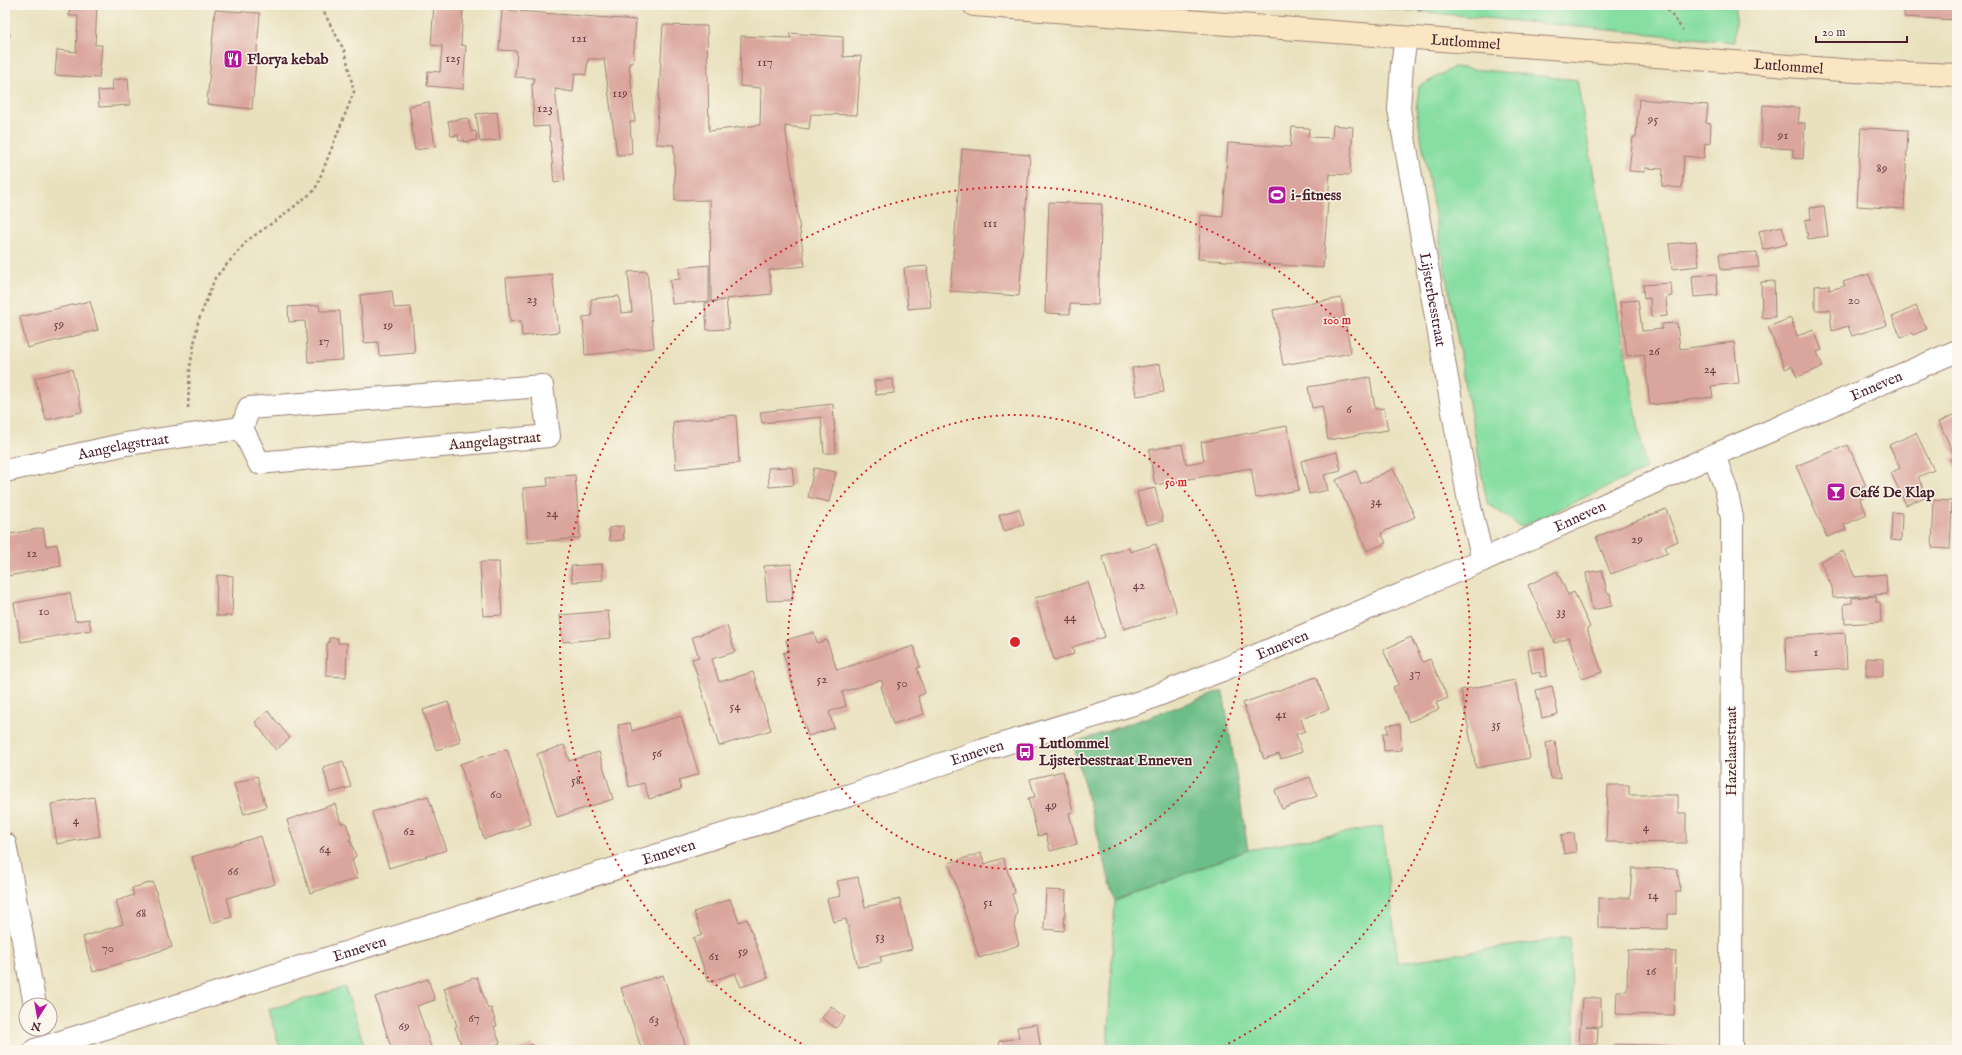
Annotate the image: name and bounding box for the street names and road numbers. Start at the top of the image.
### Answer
street label: Lutlommel [1430,30,1502,54]
street label: Lutlommel [1753,54,1825,78]
street label: Lijsterbesstraat [1415,251,1451,348]
street label: Enneven [1847,366,1905,405]
street label: Aangelagstraat [447,428,542,455]
street label: Aangelagstraat [75,429,170,464]
street label: Enneven [1551,496,1609,536]
street label: Enneven [1253,625,1311,664]
street label: Hazelaarstraat [1722,706,1741,796]
street label: Enneven [948,735,1006,770]
street label: Enneven [640,834,698,869]
street label: Enneven [331,931,388,966]

